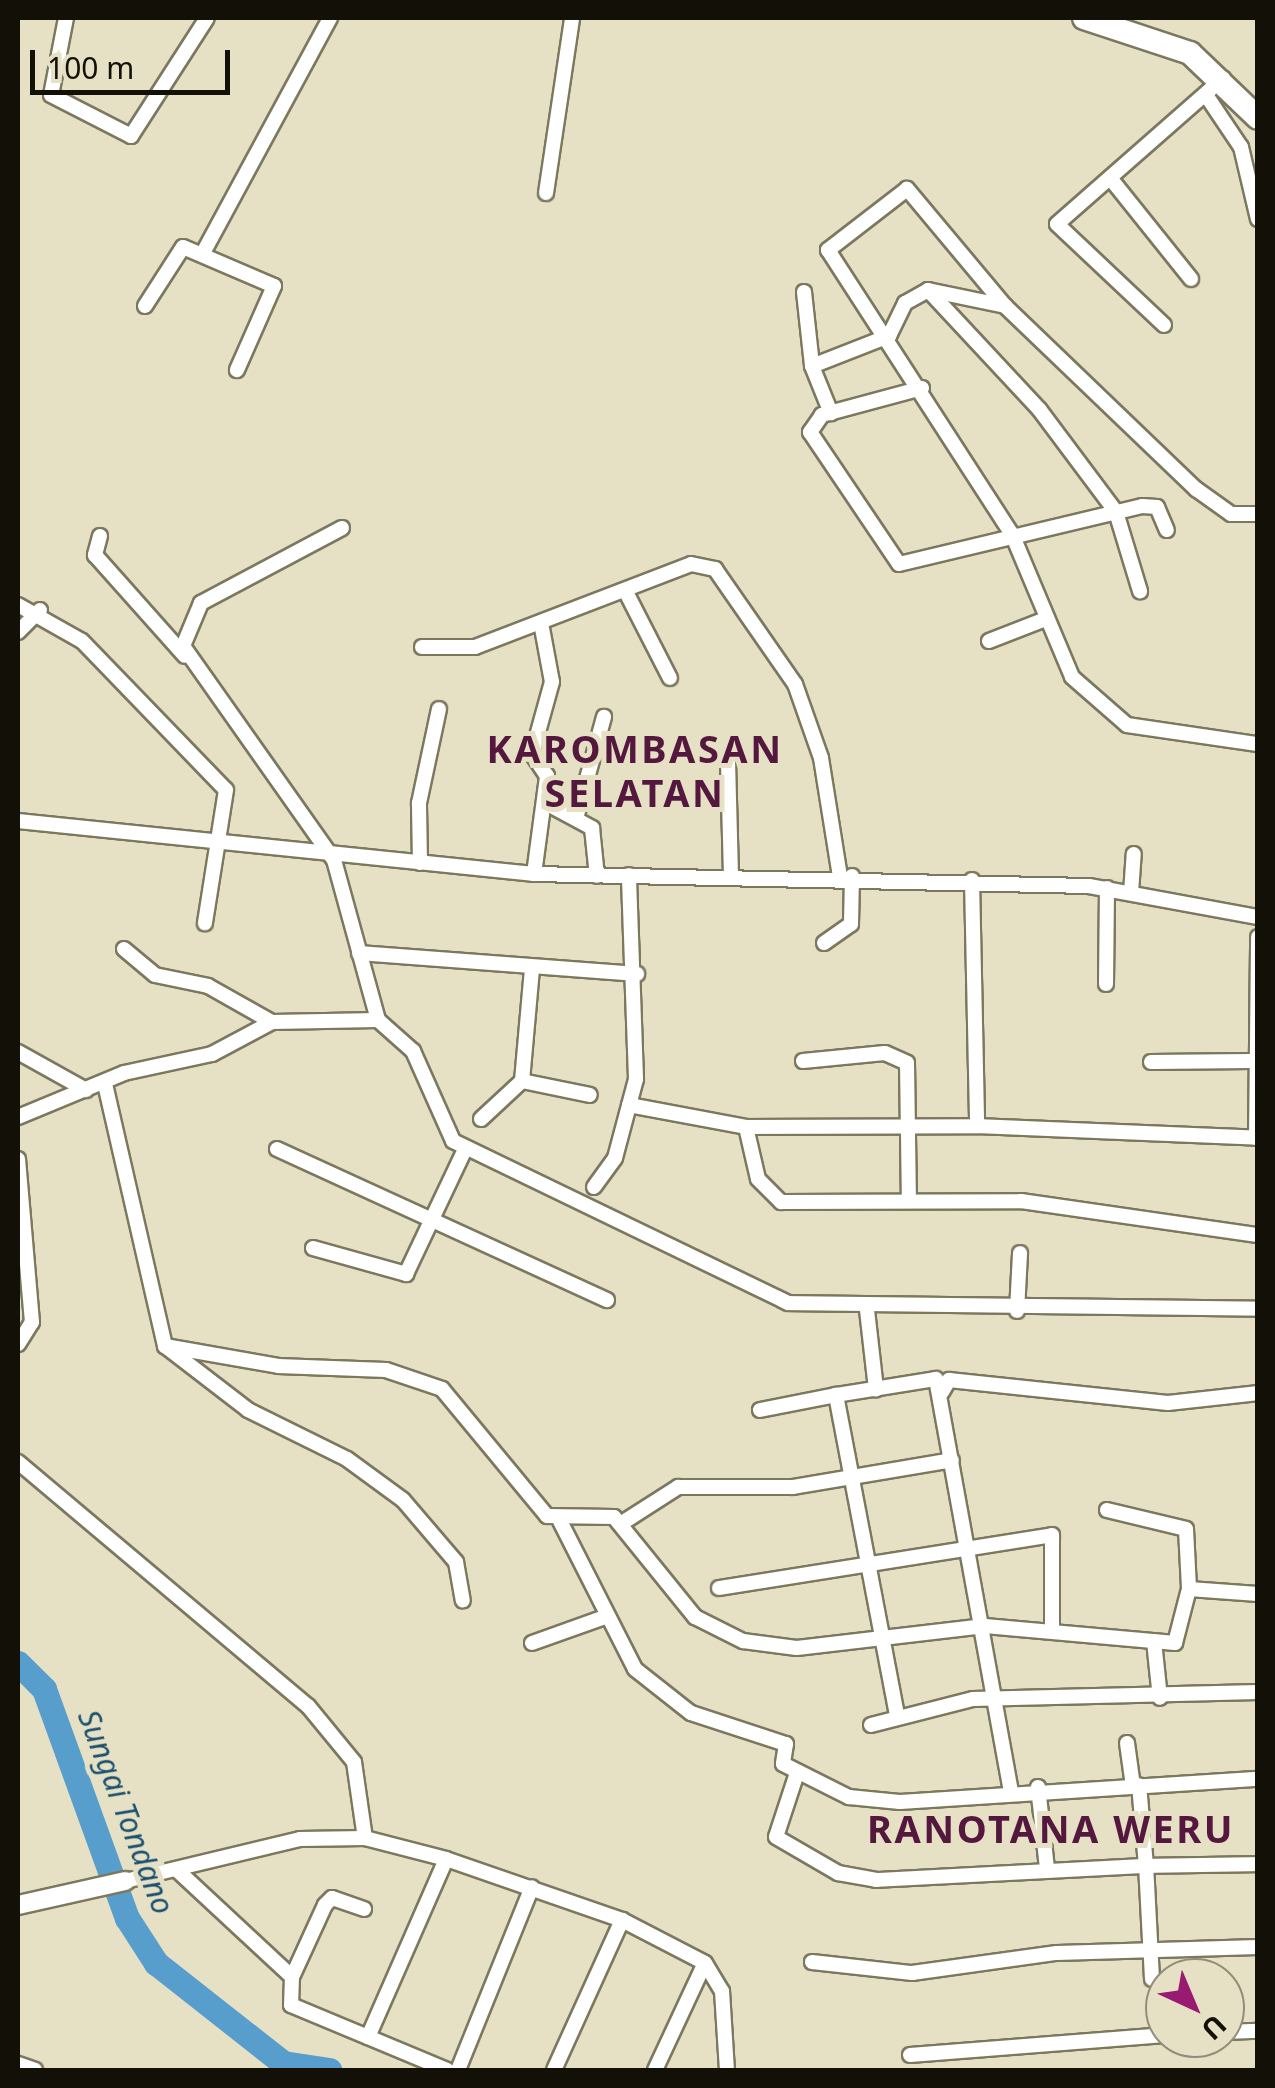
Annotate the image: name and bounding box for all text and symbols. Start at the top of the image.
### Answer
scale bar [35,30,235,92]
text: 100 m [47,47,134,88]
district label: KAROMBASAN SELATAN [486,726,784,816]
water label: Sungai Tondano [71,1705,181,1919]
district label: RANOTANA WERU [867,1806,1235,1852]
north arrow [1145,1958,1245,2058]
text: U [1194,2007,1235,2049]

